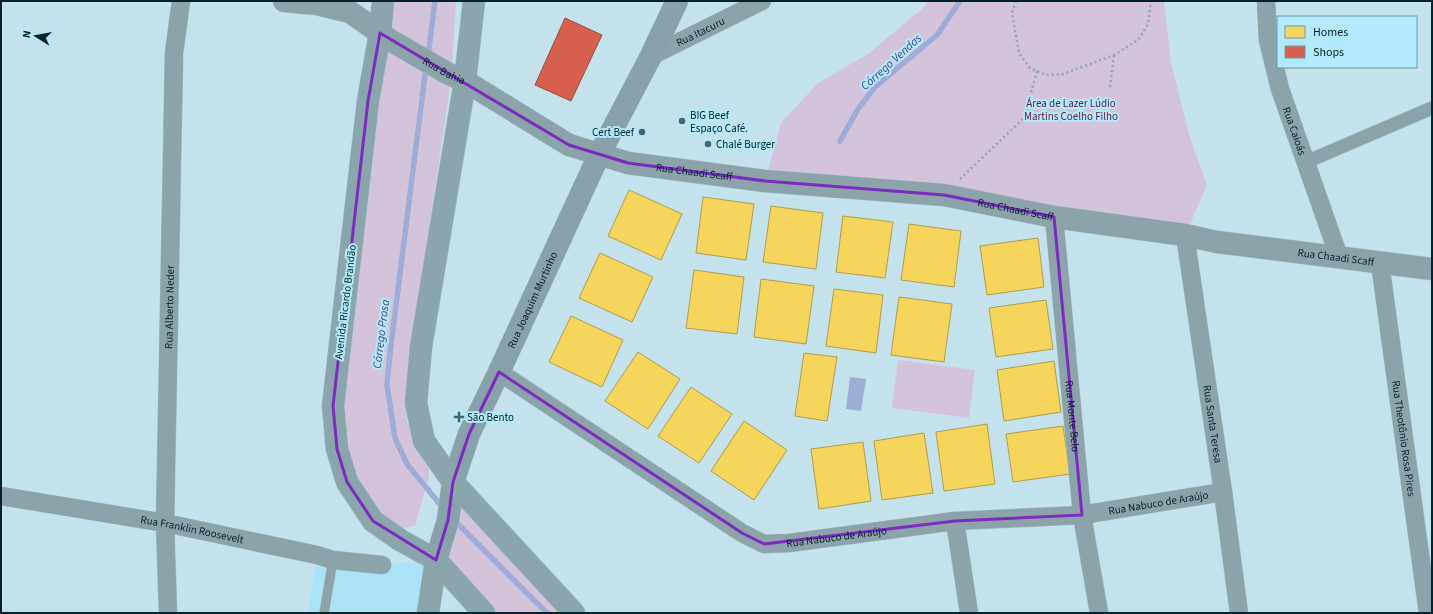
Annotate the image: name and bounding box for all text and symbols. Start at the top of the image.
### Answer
street label: Rua Itacuru [674,14,727,50]
north arrow [16,16,56,56]
legend [1277,16,1417,68]
text: Homes [1313,24,1348,41]
text: N [19,29,35,39]
water label: Córrego Vendas [857,30,926,94]
text: Shops [1313,44,1344,61]
street label: Rua Bahia [420,53,468,88]
park label: Área de Lazer Lúdio Martins Coelho Filho [1024,96,1118,124]
street label: Rua Caioás [1279,105,1310,158]
place label: BIG Beef Espaço Café. [690,108,748,136]
marker: BIG Beef Espaço Café. [677,116,687,126]
place label: Cert Beef [592,125,635,140]
marker: Cert Beef [637,127,647,137]
place label: Chalé Burger [716,137,775,152]
marker: Chalé Burger [703,139,713,149]
street label: Rua Chaadi Scaff [655,160,734,185]
street label: Rua Chaadi Scaff [976,195,1055,225]
street label: Avenida Ricardo Brandão [331,244,360,360]
street label: Rua Chaadi Scaff [1297,245,1376,270]
street label: Rua Joaquim Murtinho [504,249,562,351]
street label: Rua Alberto Neder [161,265,178,349]
water label: Córrego Prosa [369,298,394,370]
street label: Rua Monte Belo [1061,380,1083,453]
street label: Rua Theotônio Rosa Pires [1388,380,1419,498]
street label: Rua Santa Teresa [1199,384,1226,464]
place label: São Bento [467,410,514,425]
marker: São Bento [454,412,464,422]
street label: Rua Nabuco de Araújo [1107,487,1210,519]
street label: Rua Franklin Roosevelt [139,512,245,547]
street label: Rua Nabuco de Araújo [785,523,888,551]

